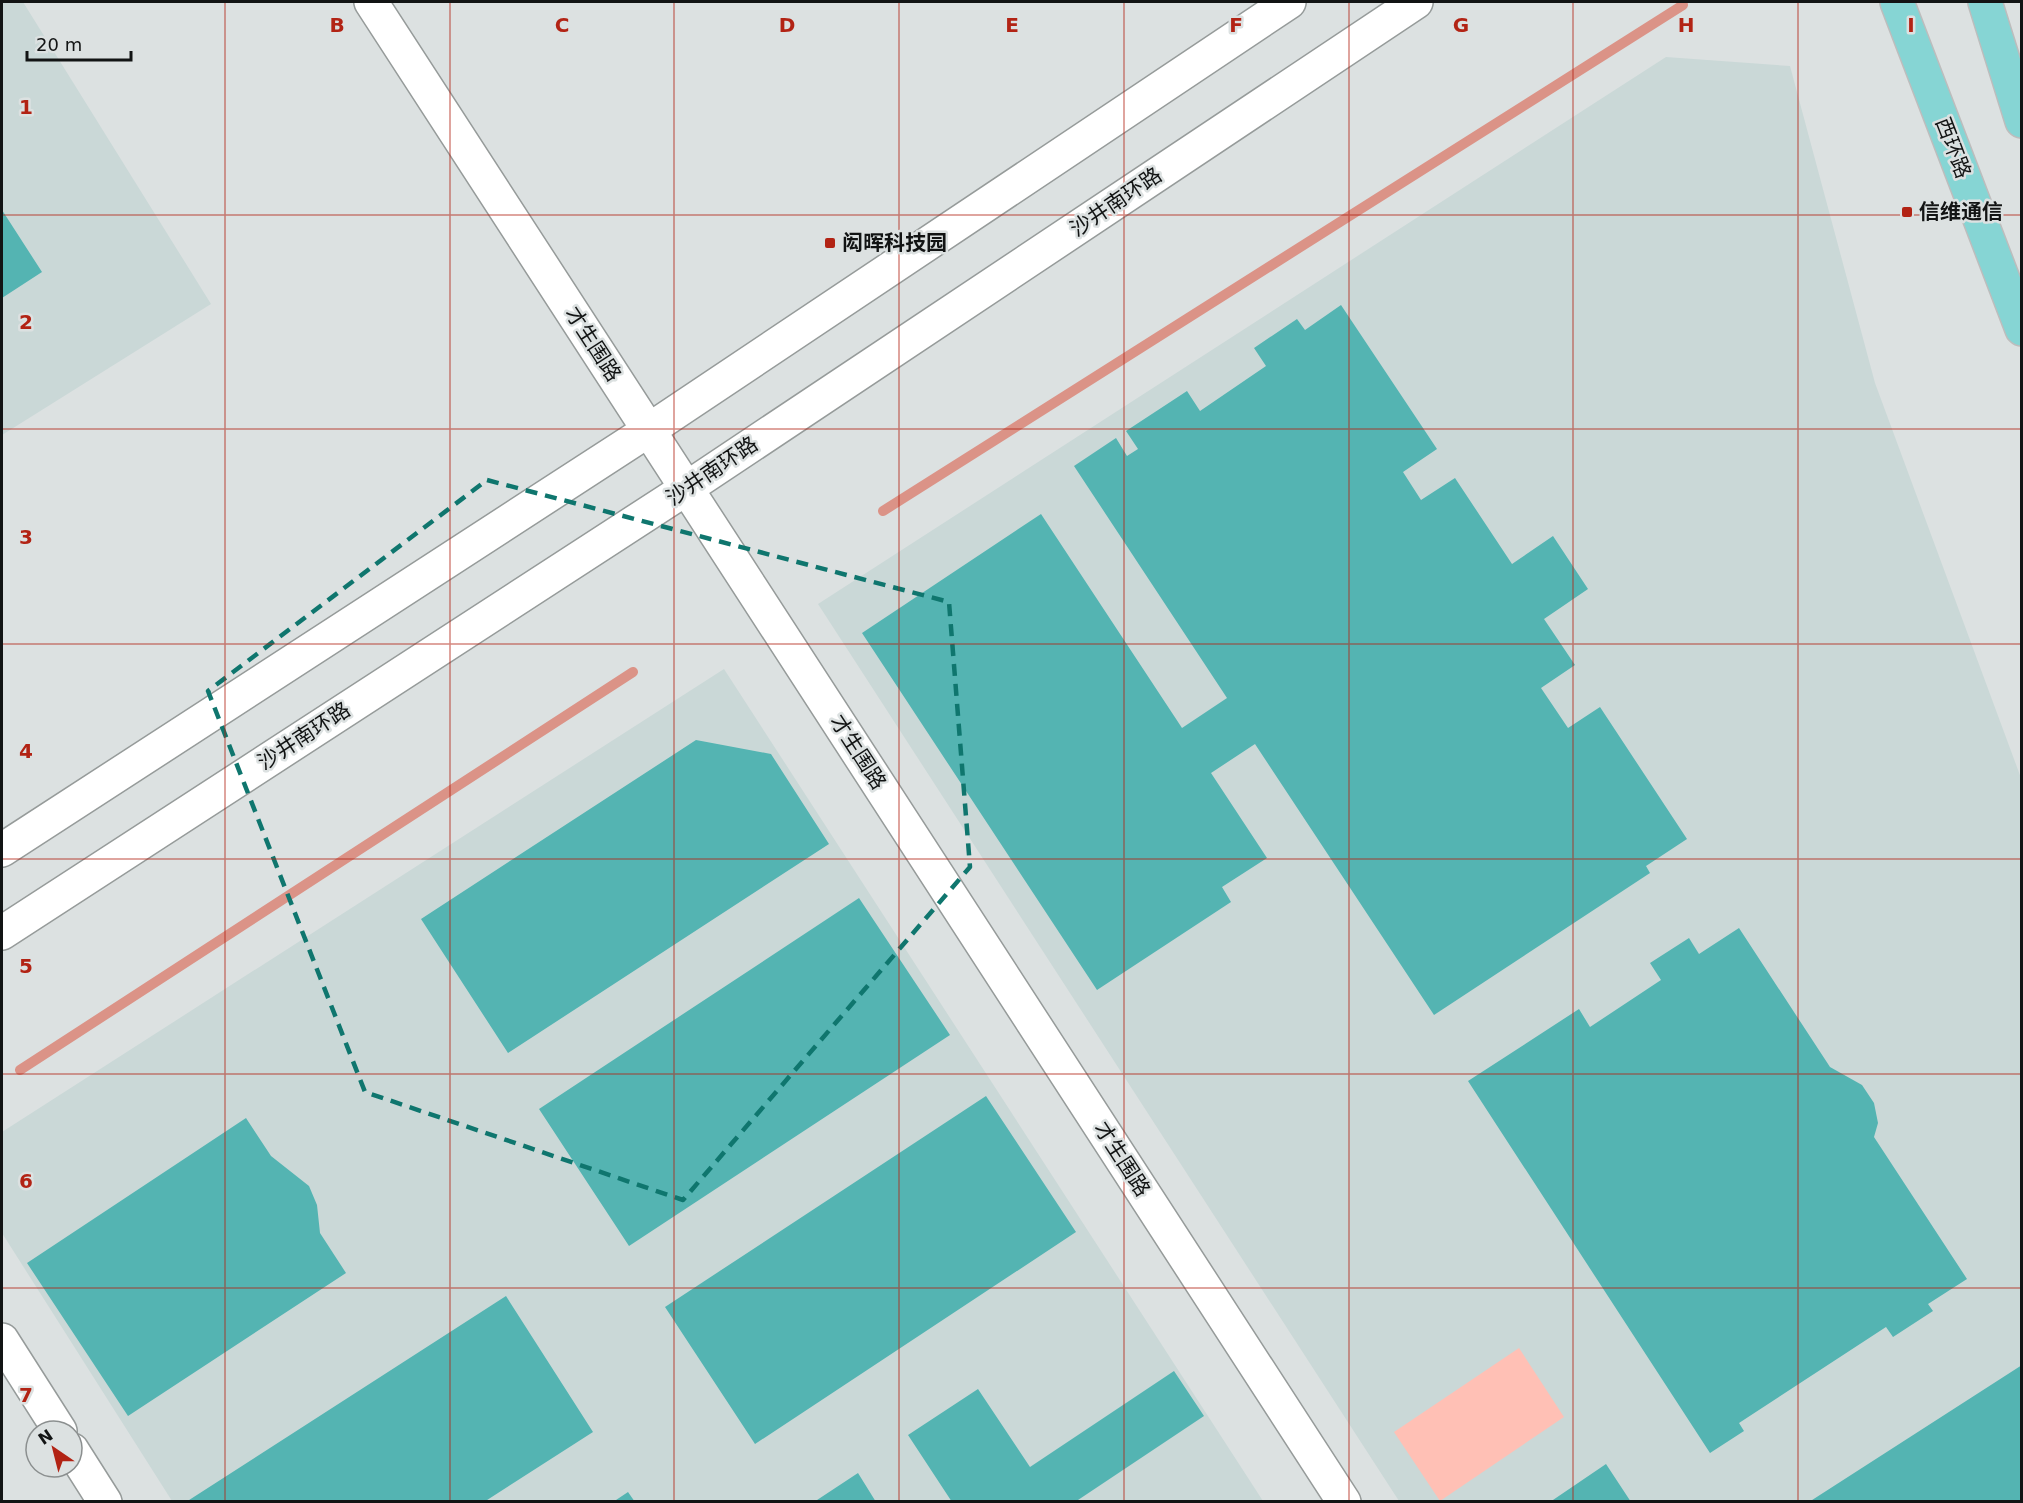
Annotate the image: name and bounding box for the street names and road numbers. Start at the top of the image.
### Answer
street label: 西环路 [1931,114,1975,182]
street label: 沙井南环路 [1066,163,1166,241]
street label: 才生围路 [560,302,626,386]
street label: 沙井南环路 [662,432,762,510]
street label: 沙井南环路 [253,697,355,775]
street label: 才生围路 [825,710,891,794]
street label: 才生围路 [1089,1117,1155,1201]

